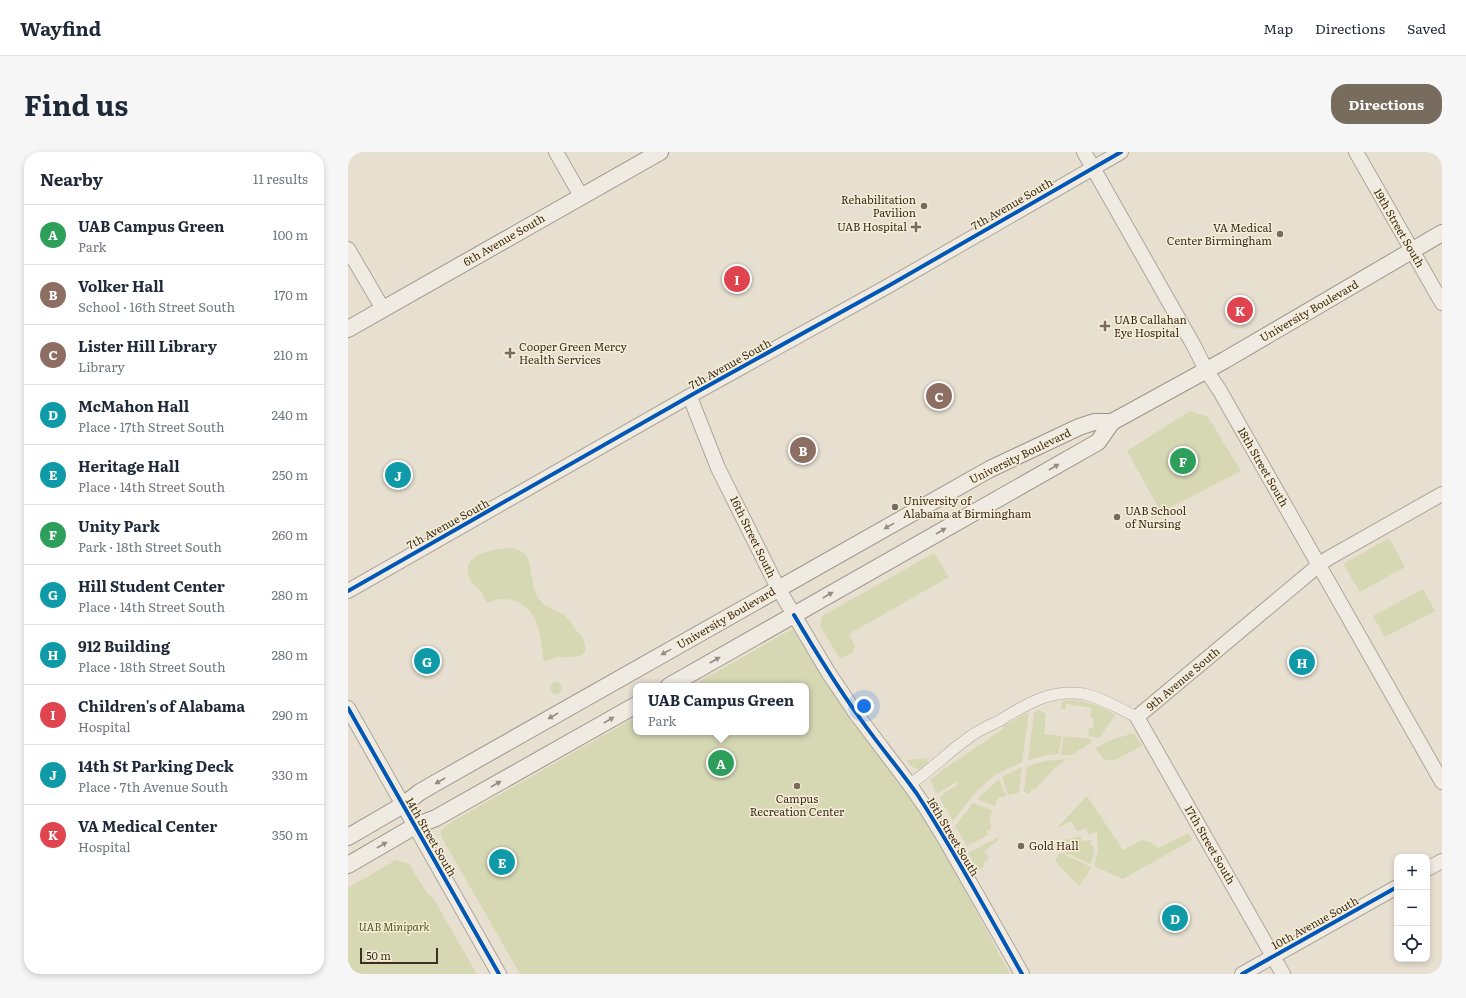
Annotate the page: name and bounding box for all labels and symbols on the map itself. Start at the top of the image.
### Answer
street label: 7th Avenue South [968,173,1055,233]
street label: 19th Street South [1371,185,1429,270]
place label: Rehabilitation Pavilion [841,191,916,220]
marker: Rehabilitation Pavilion [919,201,929,211]
street label: 6th Avenue South [460,209,547,269]
place label: UAB Hospital [837,218,907,234]
place label: VA Medical Center Birmingham [1167,219,1272,248]
marker: UAB Hospital [910,221,922,233]
marker: VA Medical Center Birmingham [1275,229,1285,239]
pin: I [724,264,750,294]
street label: University Boulevard [1256,275,1361,345]
pin: K [1227,295,1253,325]
place label: UAB Callahan Eye Hospital [1114,311,1187,340]
marker: UAB Callahan Eye Hospital [1099,320,1111,332]
street label: 7th Avenue South [686,334,773,392]
place label: Cooper Green Mercy Health Services [519,338,627,367]
marker: Cooper Green Mercy Health Services [504,347,516,359]
pin: C [926,381,952,411]
street label: University Boulevard [966,423,1073,487]
street label: 18th Street South [1235,424,1293,509]
pin: B [790,435,816,465]
pin: F [1170,446,1196,476]
pin: J [385,460,411,490]
one-way arrow [1048,464,1060,471]
place label: University of Alabama at Birmingham [903,492,1032,521]
street label: 16th Street South [727,493,781,580]
street label: 7th Avenue South [404,494,491,552]
marker: University of Alabama at Birmingham [890,502,900,512]
place label: UAB School of Nursing [1125,502,1187,531]
marker: UAB School of Nursing [1112,512,1122,522]
one-way arrow [883,523,895,529]
one-way arrow [935,528,947,535]
street label: University Boulevard [673,582,778,652]
one-way arrow [822,592,834,599]
street label: 9th Avenue South [1142,643,1223,714]
pin: G [414,646,440,676]
pin: H [1289,647,1315,677]
one-way arrow [660,649,672,656]
one-way arrow [709,656,721,663]
your location [854,696,874,716]
one-way arrow [547,713,559,720]
one-way arrow [603,717,615,723]
pin: A [708,748,734,778]
one-way arrow [434,777,446,784]
one-way arrow [490,781,502,788]
marker: Campus Recreation Center [792,781,802,791]
place label: Campus Recreation Center [750,790,845,819]
street label: 14th Street South [403,794,461,879]
street label: 16th Street South [924,794,984,879]
street label: 17th Street South [1182,802,1240,887]
place label: Gold Hall [1029,837,1079,853]
marker: Gold Hall [1016,841,1026,851]
one-way arrow [376,842,388,849]
pin: E [489,847,515,877]
street label: 10th Avenue South [1268,892,1361,953]
pin: D [1162,903,1188,933]
park label: UAB Minipark [358,918,430,934]
scale bar [360,946,438,965]

